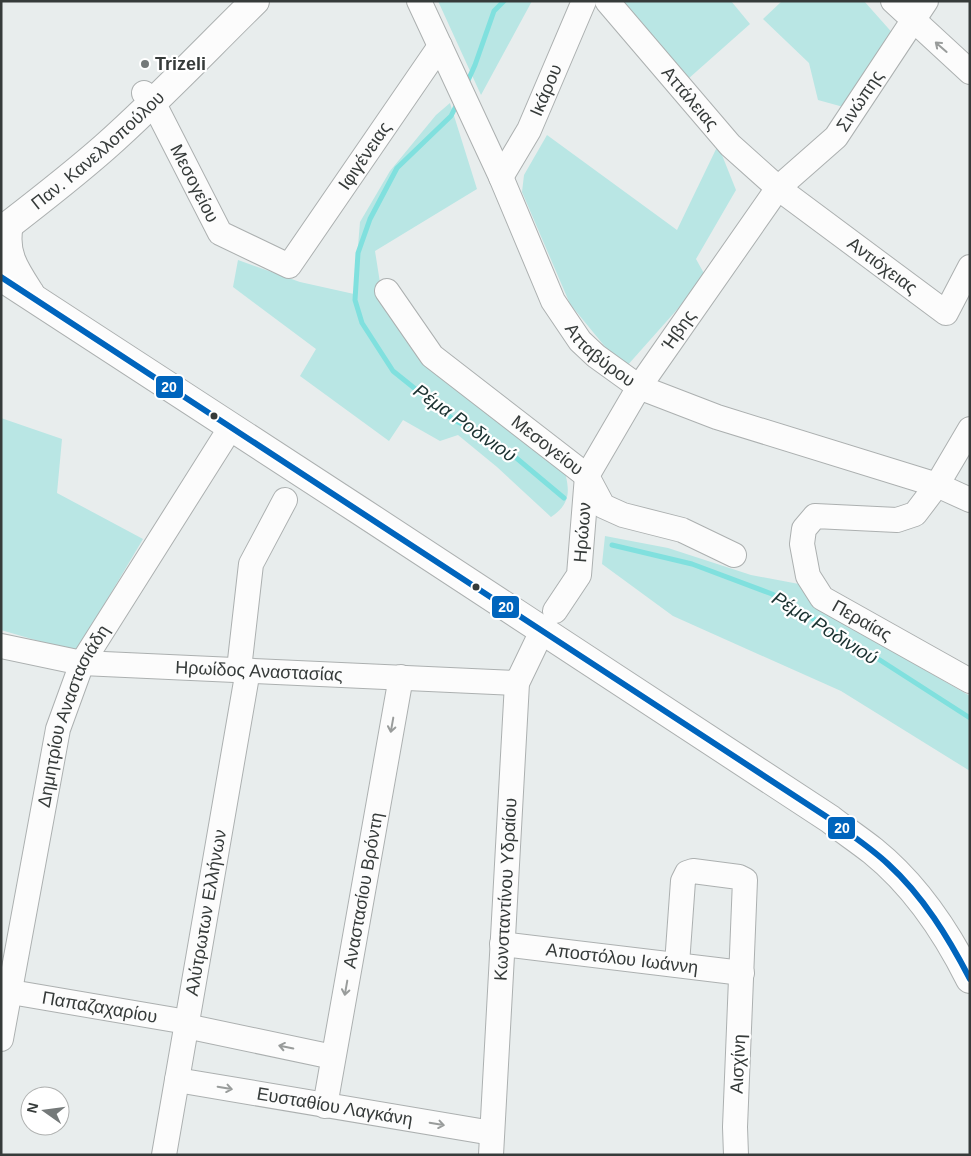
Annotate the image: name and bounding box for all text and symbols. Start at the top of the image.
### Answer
one-way arrow [935,41,948,52]
place label: Trizeli [155,54,206,74]
marker: Trizeli [139,58,151,70]
street label: Ικάρου [526,61,566,119]
street label: Αττάλειας [658,63,723,134]
street label: Σινώπης [833,66,888,135]
street label: Παν. Κανελλοπούλου [27,87,168,214]
street label: Ιφιγένειας [334,118,395,194]
street label: Μεσογείου [166,141,223,226]
street label: Αντιόχειας [844,233,922,298]
street label: Ήβης [657,306,700,355]
street label: Ατταβύρου [561,319,639,391]
line badge: 20 [155,375,184,399]
text: 20 [161,379,177,395]
water label: Ρέμα Ροδινιού [410,380,520,466]
unlabelled marker [209,411,219,421]
street label: Μεσογείου [508,411,587,479]
street label: Ηρώων [570,502,595,563]
unlabelled marker [471,582,481,592]
water label: Ρέμα Ροδινιού [768,587,882,669]
line badge: 20 [491,595,520,619]
street label: Περαίας [829,596,895,645]
text: 20 [498,599,514,615]
street label: Δημητρίου Αναστασιάδη [34,621,113,809]
street label: Ηρωίδος Αναστασίας [175,657,344,685]
one-way arrow [387,716,397,732]
street label: Κωνσταντίνου Υδραίου [491,797,521,982]
street label: Αναστασίου Βρόντη [340,811,387,970]
line badge: 20 [827,816,856,840]
text: 20 [834,820,850,836]
street label: Αλύτρωτων Ελλήνων [182,828,230,997]
street label: Αποστόλου Ιωάννη [545,939,699,978]
one-way arrow [340,980,350,996]
street label: Παπαζαχαρίου [41,987,159,1027]
street label: Αισχίνη [726,1034,750,1094]
one-way arrow [278,1042,294,1051]
one-way arrow [217,1084,233,1094]
street label: Ευσταθίου Λαγκάνη [255,1084,414,1129]
north arrow [20,1086,70,1136]
text: N [23,1101,41,1115]
one-way arrow [429,1120,445,1130]

